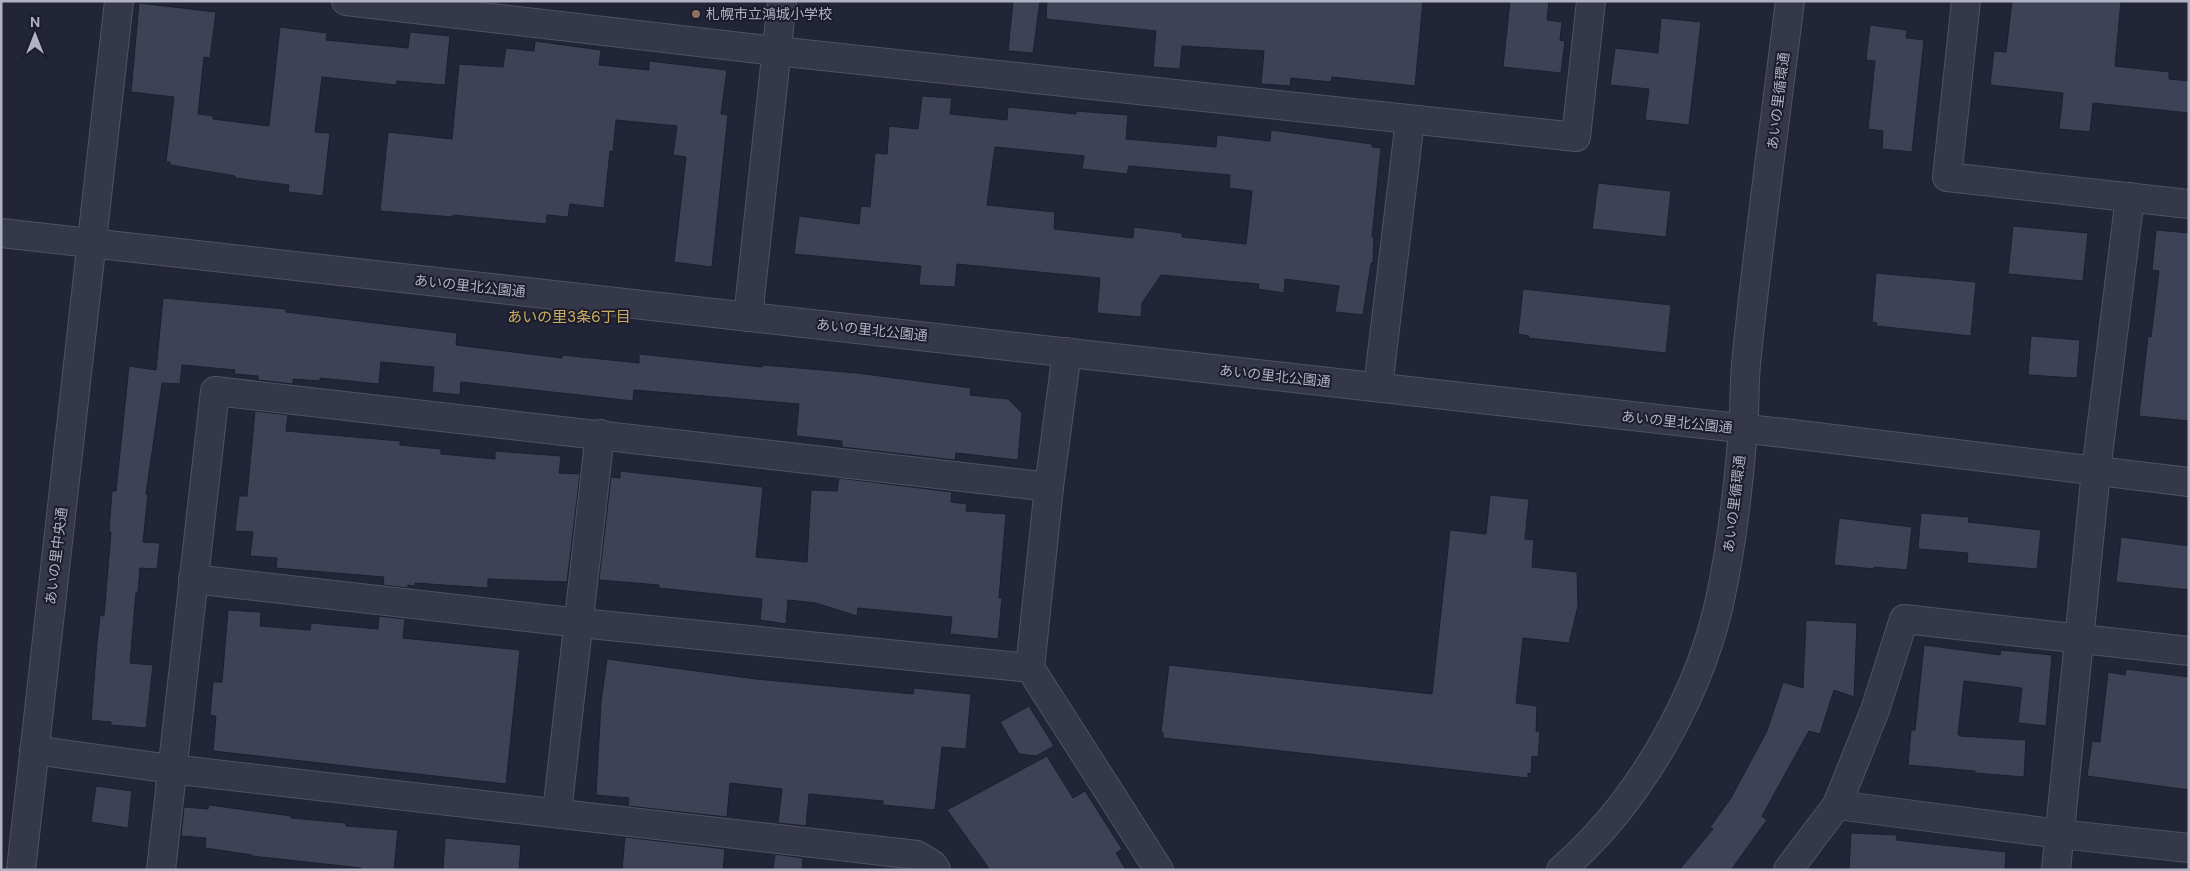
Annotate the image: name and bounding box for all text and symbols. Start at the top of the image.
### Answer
place label: 札幌市立鴻城小学校 [706,5,832,23]
marker: 札幌市立鴻城小学校 [690,8,702,20]
north arrow [10,10,60,60]
text: N [30,13,40,31]
street label: あいの里循環通 [1763,51,1793,151]
street label: あいの里北公園通 [413,271,527,301]
district label: あいの里3条6丁目 [507,307,631,327]
street label: あいの里北公園通 [815,315,929,345]
street label: あいの里北公園通 [1218,361,1332,391]
street label: あいの里北公園通 [1620,407,1734,437]
street label: あいの里循環通 [1719,454,1749,554]
street label: あいの里中央通 [41,506,71,606]

